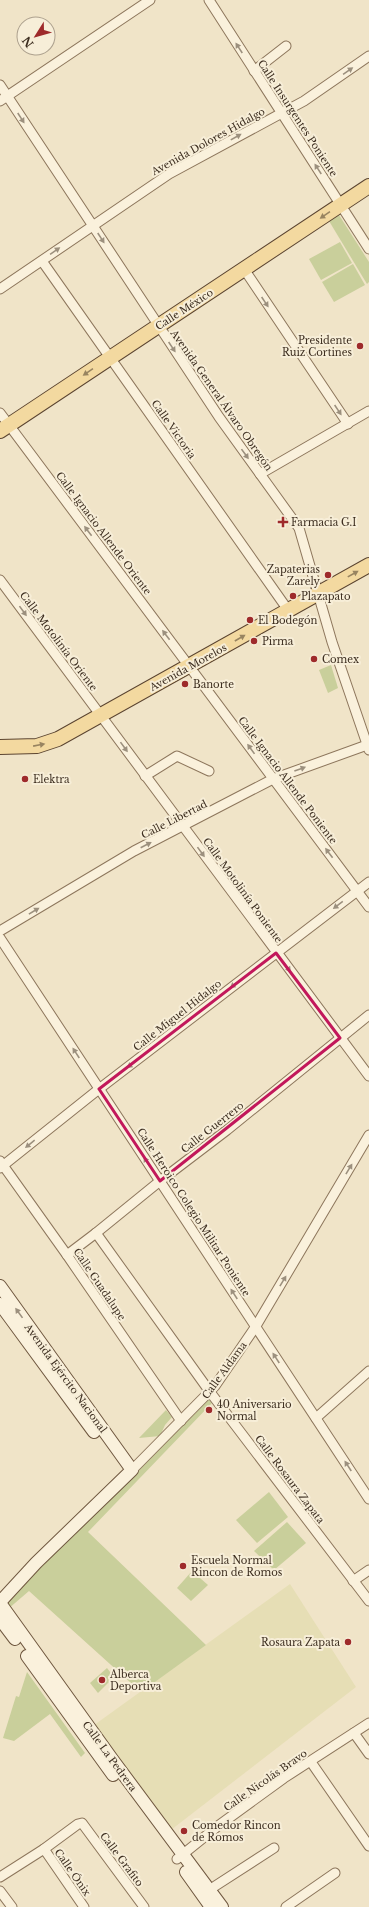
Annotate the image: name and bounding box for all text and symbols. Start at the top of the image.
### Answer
north arrow [16,16,56,56]
text: N [19,33,37,50]
one-way arrow [236,42,243,54]
street label: Calle Insurgentes Poniente [255,57,340,179]
one-way arrow [342,67,353,75]
street label: Avenida Dolores Hidalgo [148,105,268,179]
one-way arrow [18,112,25,123]
one-way arrow [230,134,242,141]
one-way arrow [314,164,322,174]
one-way arrow [320,211,330,219]
one-way arrow [97,232,104,244]
one-way arrow [50,247,60,255]
street label: Calle México [153,286,216,333]
one-way arrow [261,297,269,307]
street label: Avenida General Álvaro Obregón [167,326,276,474]
place label: Presidente Ruiz Cortines [282,334,352,359]
marker: Presidente Ruiz Cortines [355,341,365,351]
one-way arrow [168,342,176,352]
one-way arrow [83,368,93,376]
street label: Calle Victoria [149,397,199,462]
one-way arrow [334,404,342,415]
one-way arrow [241,448,250,459]
street label: Calle Ignacio Allende Oriente [53,469,154,598]
place label: Farmacia G.I [291,516,356,529]
marker: Farmacia G.I [278,517,288,527]
one-way arrow [84,526,93,537]
place label: Zapaterias Zarely [267,563,321,588]
marker: Zapaterias Zarely [323,570,333,580]
one-way arrow [347,571,359,578]
street label: Calle Motolinía Oriente [17,589,100,694]
place label: Plazapato [301,590,351,603]
marker: Plazapato [288,591,298,601]
one-way arrow [19,606,27,617]
place label: El Bodegón [258,614,318,627]
marker: El Bodegón [245,615,255,625]
one-way arrow [162,630,171,641]
one-way arrow [234,634,246,641]
place label: Pirma [262,635,294,648]
marker: Pirma [249,636,259,646]
street label: Avenida Morelos [147,641,229,694]
place label: Comex [322,653,359,666]
marker: Comex [309,654,319,664]
place label: Banorte [193,678,234,691]
marker: Banorte [180,679,190,689]
street label: Calle Ignacio Allende Poniente [235,714,340,847]
one-way arrow [33,741,45,747]
one-way arrow [120,742,128,752]
one-way arrow [246,744,255,755]
one-way arrow [294,766,306,772]
place label: Elektra [33,773,70,786]
marker: Elektra [20,774,30,784]
street label: Calle Libertad [139,797,210,842]
street label: Calle Motolinía Poniente [200,835,285,946]
one-way arrow [140,842,152,849]
one-way arrow [197,846,205,857]
one-way arrow [325,848,333,858]
one-way arrow [333,901,343,909]
one-way arrow [28,907,40,914]
one-way arrow [283,962,291,973]
street label: Calle Miguel Hidalgo [131,977,224,1054]
one-way arrow [229,980,240,989]
one-way arrow [72,1048,80,1058]
one-way arrow [126,1060,137,1068]
street label: Calle Guerrero [178,1099,247,1156]
street label: Calle Heroico Colegio Militar Poniente [134,1126,253,1299]
one-way arrow [24,1140,35,1149]
one-way arrow [143,1157,151,1167]
one-way arrow [345,1164,353,1174]
street label: Calle Guadalupe [71,1246,129,1323]
one-way arrow [279,1275,286,1287]
one-way arrow [230,1289,238,1299]
one-way arrow [15,1308,23,1318]
street label: Avenida Ejército Nacional [21,1320,110,1435]
street label: Calle Aldama [199,1339,250,1402]
one-way arrow [272,1352,280,1363]
place label: 40 Aniversario Normal [217,1398,292,1423]
marker: 40 Aniversario Normal [204,1405,214,1415]
street label: Calle Rosaura Zapata [252,1432,327,1527]
one-way arrow [344,1460,351,1472]
place label: Escuela Normal Rincon de Romos [191,1554,283,1579]
marker: Escuela Normal Rincon de Romos [178,1561,188,1571]
place label: Rosaura Zapata [261,1636,340,1649]
marker: Rosaura Zapata [343,1637,353,1647]
place label: Alberca Deportiva [109,1668,162,1693]
marker: Alberca Deportiva [97,1675,107,1685]
street label: Calle La Pedrera [80,1719,140,1794]
street label: Calle Nicolás Bravo [221,1746,310,1814]
place label: Comedor Rincon de Romos [192,1819,281,1844]
marker: Comedor Rincon de Romos [179,1826,189,1836]
street label: Calle Grafito [97,1830,146,1889]
street label: Calle Ónix [52,1846,94,1898]

